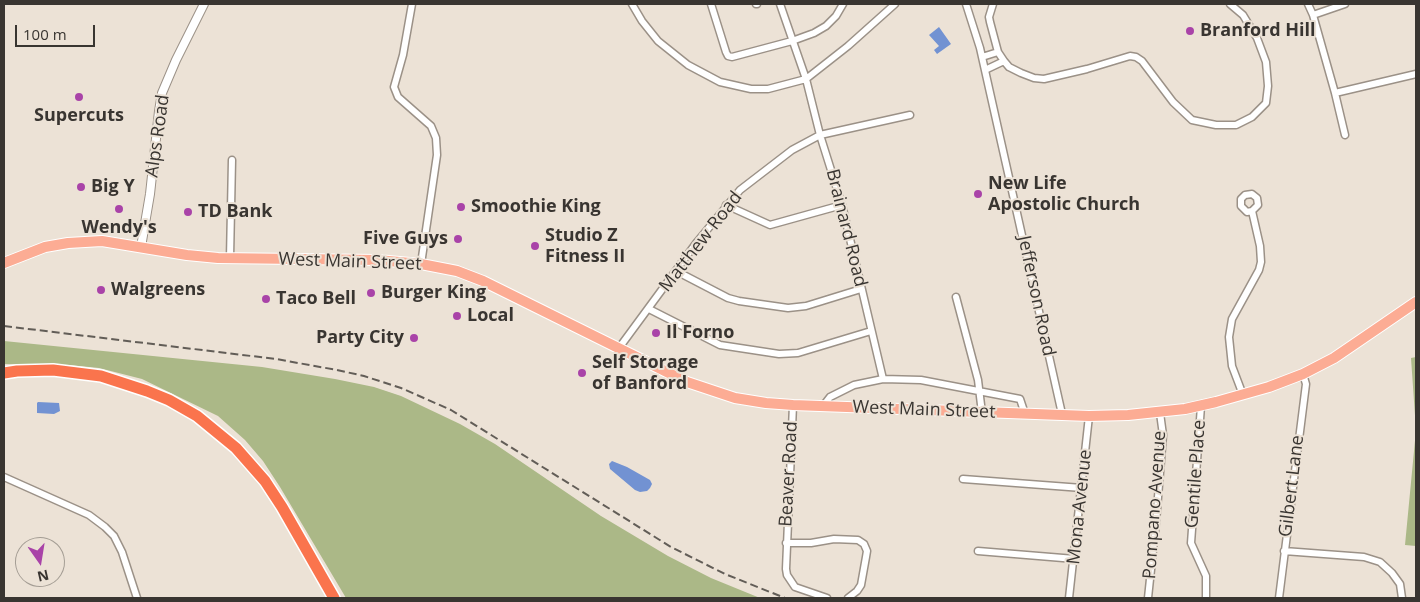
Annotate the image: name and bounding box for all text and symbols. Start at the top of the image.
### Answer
scale bar [18,15,98,47]
place label: Branford Hill [1200,20,1316,42]
text: 100 m [23,24,67,44]
marker: Branford Hill [1184,25,1196,37]
marker: Supercuts [73,91,85,103]
street label: Alps Road [142,93,174,179]
place label: Supercuts [34,105,124,127]
street label: Brainard Road [821,167,871,289]
place label: New Life Apostolic Church [988,173,1140,215]
place label: Big Y [91,176,135,198]
marker: Big Y [75,181,87,193]
street label: Matthew Road [655,187,747,297]
marker: New Life Apostolic Church [972,188,984,200]
place label: Smoothie King [471,196,601,218]
place label: TD Bank [198,201,272,223]
marker: Smoothie King [455,201,467,213]
marker: Wendy's [113,203,125,215]
marker: TD Bank [182,206,194,218]
place label: Wendy's [81,217,157,239]
place label: Studio Z Fitness II [545,225,625,268]
place label: Five Guys [363,228,448,250]
marker: Five Guys [452,233,464,245]
street label: Jefferson Road [1013,234,1059,358]
marker: Studio Z Fitness II [529,240,541,252]
street label: West Main Street [278,249,422,275]
place label: Walgreens [111,279,205,301]
place label: Burger King [381,282,486,304]
marker: Walgreens [95,284,107,296]
marker: Burger King [365,287,377,299]
place label: Taco Bell [276,288,356,310]
marker: Taco Bell [260,293,272,305]
place label: Local [467,305,514,327]
marker: Local [451,310,463,322]
place label: Il Forno [666,322,734,344]
place label: Party City [316,327,404,349]
marker: Il Forno [650,327,662,339]
marker: Party City [408,332,420,344]
place label: Self Storage of Banford [592,352,698,394]
marker: Self Storage of Banford [576,367,588,379]
street label: West Main Street [852,397,996,423]
street label: Gentile Place [1181,419,1211,529]
street label: Beaver Road [775,421,803,527]
street label: Pompano Avenue [1139,430,1171,580]
street label: Gilbert Lane [1275,434,1309,538]
street label: Mona Avenue [1063,448,1097,566]
north arrow [15,537,65,587]
text: N [36,566,51,587]

